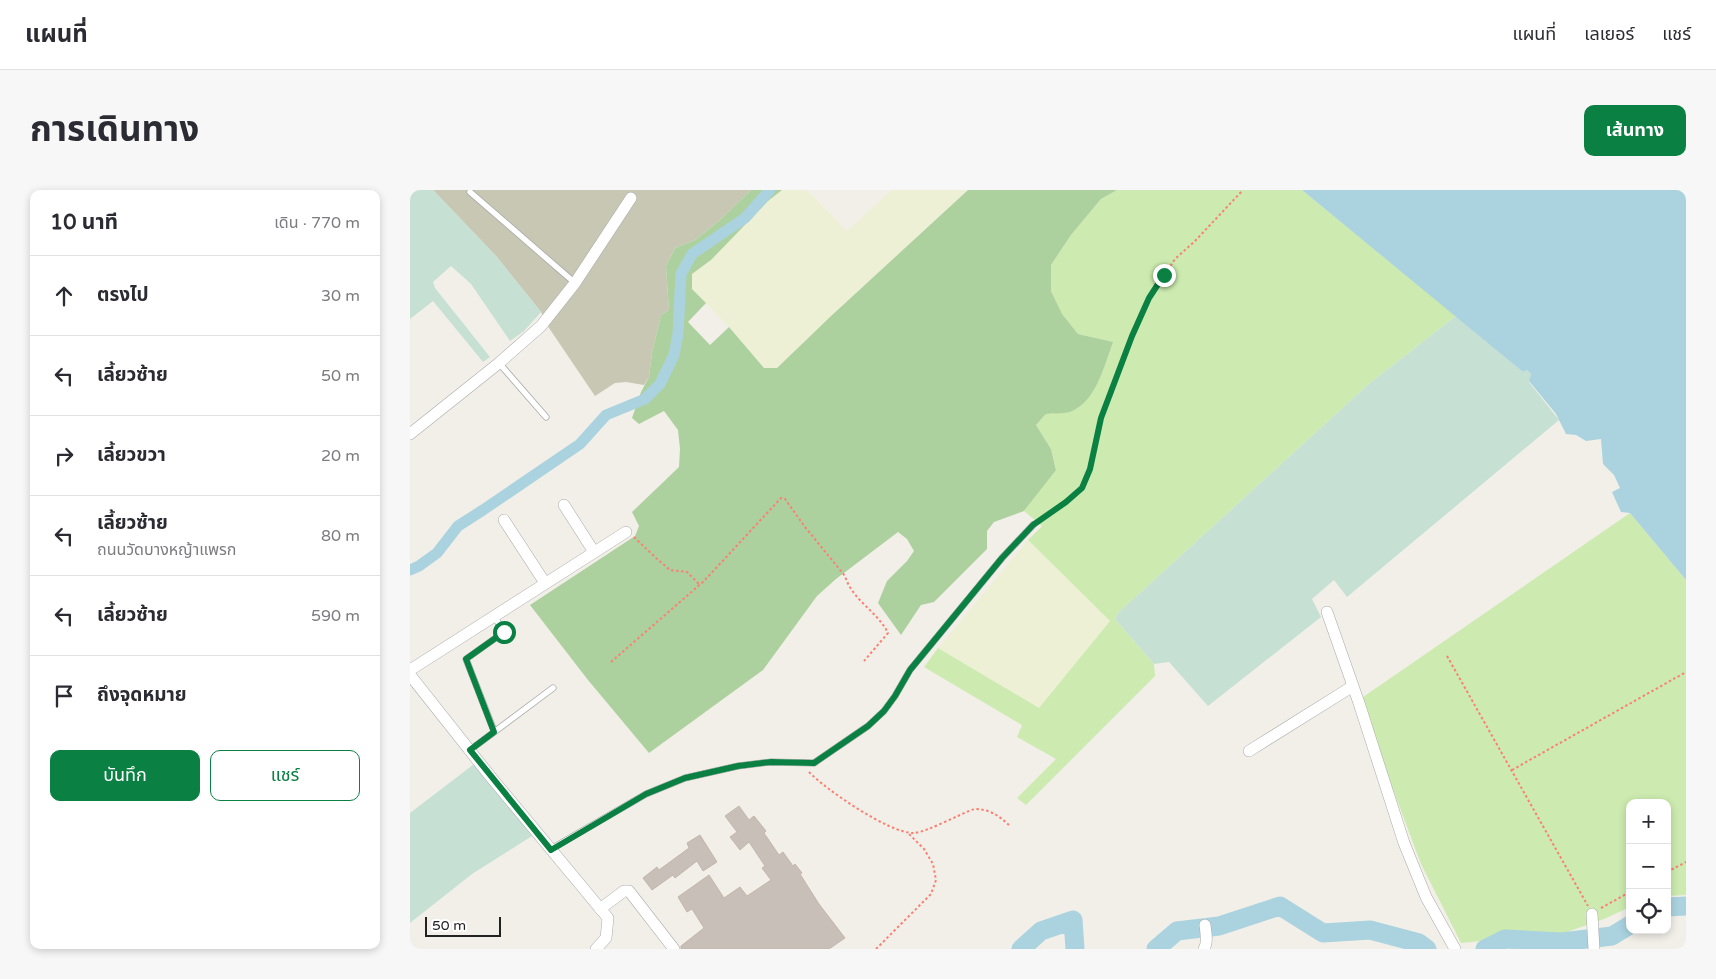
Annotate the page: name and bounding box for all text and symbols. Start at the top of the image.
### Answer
text: แผนที่ [25,20,88,49]
text: แผนที่ [1512,23,1556,45]
text: เลเยอร์ [1584,23,1634,45]
text: แชร์ [1662,23,1691,45]
button: เส้นทาง [1584,105,1686,156]
text: การเดินทาง [30,109,199,151]
text: 10 นาที [50,210,118,235]
text: เดิน · 770 m [274,213,360,233]
route end [1153,264,1176,287]
icon: ahead [50,282,78,310]
text: ตรงไป [97,284,149,306]
text: 30 m [321,286,360,306]
icon: left [50,362,78,390]
text: เลี้ยวซ้าย [97,364,168,386]
text: 50 m [321,366,360,386]
icon: right [50,442,78,470]
text: เลี้ยวขวา [97,444,166,466]
text: 20 m [321,446,360,466]
text: เลี้ยวซ้าย [97,512,168,534]
icon: left [50,522,78,550]
text: 80 m [321,526,360,546]
text: ถนนวัดบางหญ้าแพรก [97,540,236,560]
icon: left [50,602,78,630]
text: เลี้ยวซ้าย [97,604,168,626]
text: 590 m [311,606,360,626]
route start [493,621,516,644]
icon: arrive [50,682,78,710]
text: ถึงจุดหมาย [97,684,187,706]
button: บันทึก [50,750,200,801]
button: แชร์ [210,750,360,801]
map controls [1626,799,1671,934]
button: + [1626,799,1671,844]
button: − [1626,844,1671,889]
button: locate [1626,889,1671,934]
scale bar [425,914,501,937]
text: 50 m [432,917,466,934]

